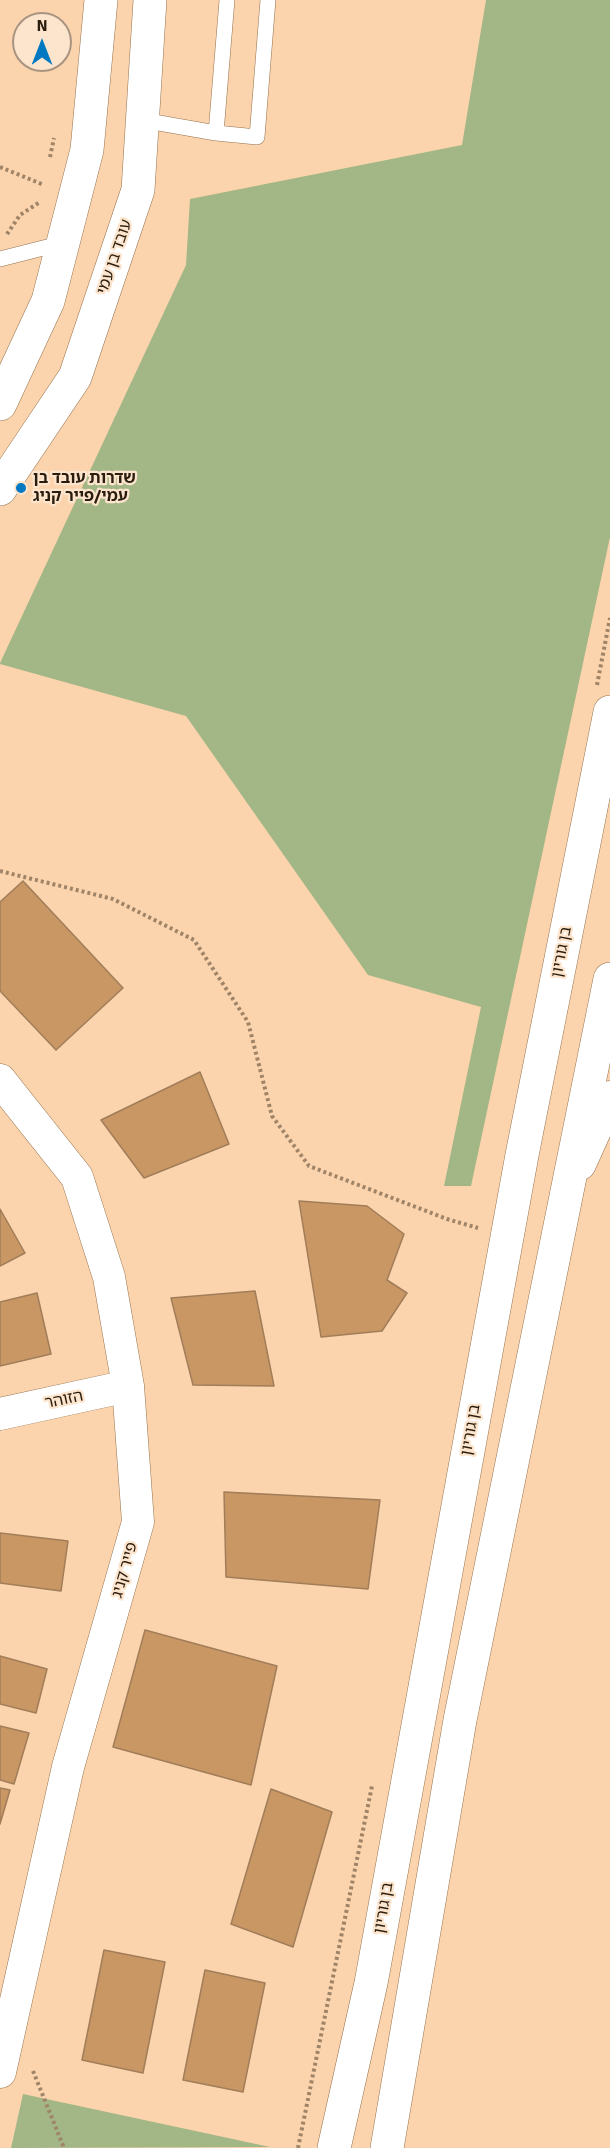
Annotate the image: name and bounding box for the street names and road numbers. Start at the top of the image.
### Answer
street label: עובד בן עמי [93,217,137,297]
street label: בן גוריון [548,925,576,979]
street label: הזוהר [43,1387,85,1413]
street label: בן גוריון [457,1403,485,1457]
street label: פייר קניג [108,1540,142,1600]
street label: בן גוריון [370,1881,398,1935]

